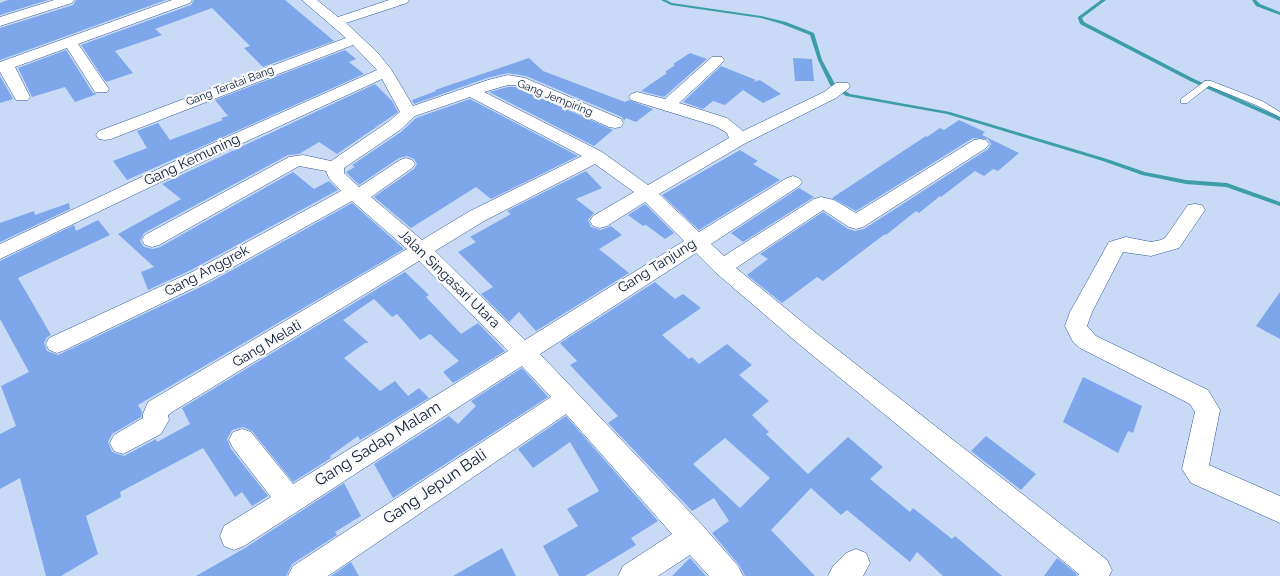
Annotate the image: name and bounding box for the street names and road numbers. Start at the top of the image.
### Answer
street label: Gang Teratai Bang [184,63,276,109]
street label: Gang Jempiring [515,77,595,119]
street label: Gang Kemuning [141,130,243,190]
street label: Jalan Singasari Utara [395,226,503,332]
street label: Gang Tanjung [615,235,699,297]
street label: Gang Anggrek [162,242,252,300]
street label: Gang Melati [229,317,305,371]
street label: Gang Sadap Malam [311,397,445,491]
street label: Gang Jepun Bali [380,445,490,529]

